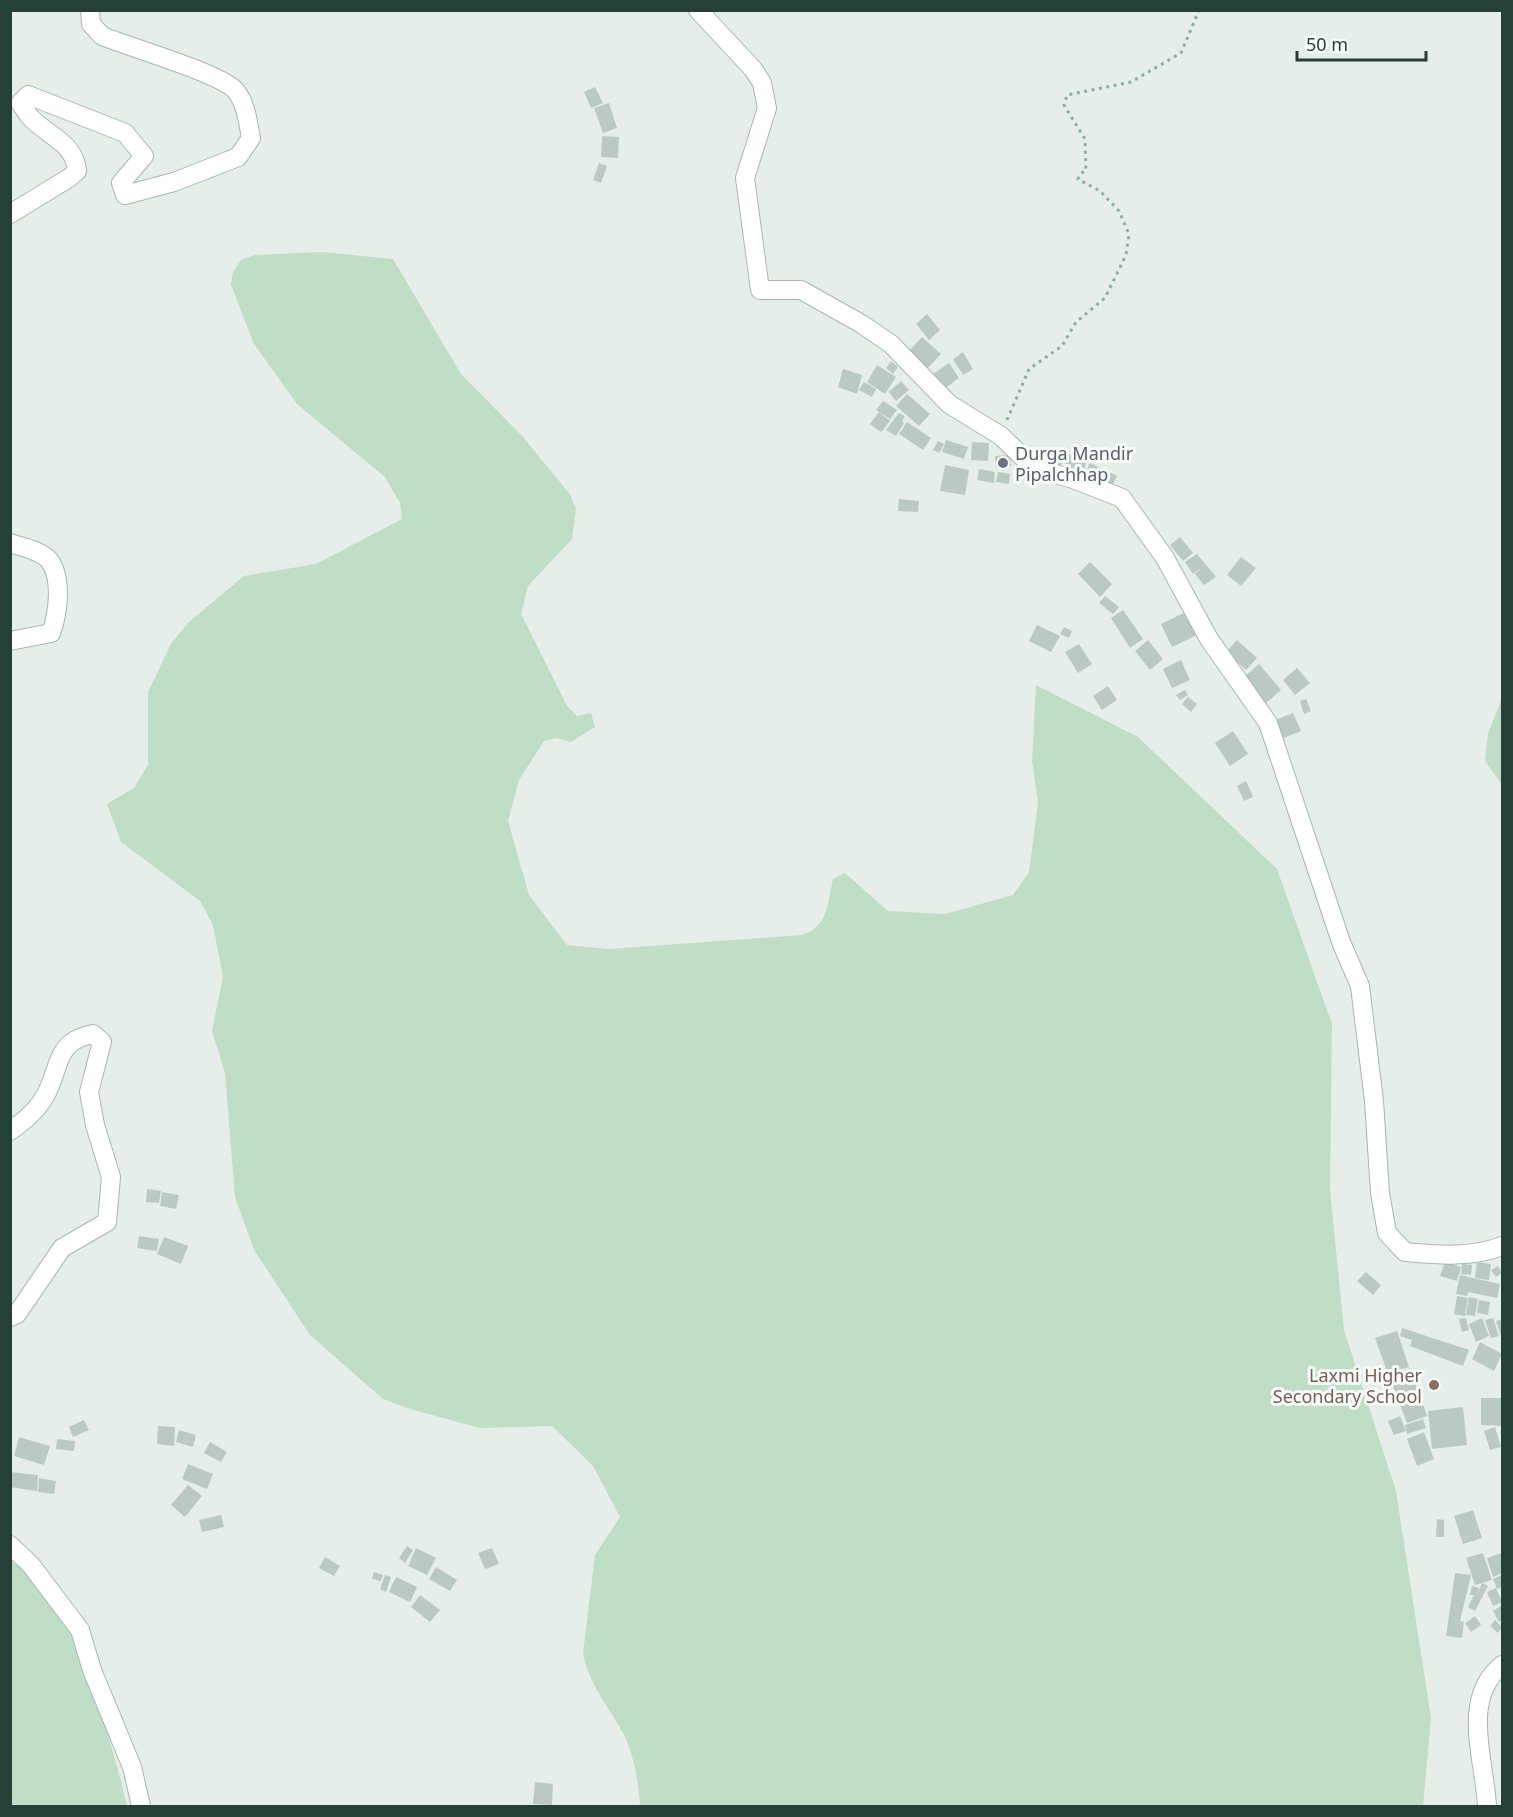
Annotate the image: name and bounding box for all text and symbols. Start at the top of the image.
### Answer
scale bar [1297,24,1426,62]
text: 50 m [1306,32,1348,56]
place label: Durga Mandir Pipalchhap [1015,441,1134,486]
marker: Durga Mandir Pipalchhap [996,456,1010,470]
place label: Laxmi Higher Secondary School [1273,1363,1423,1408]
marker: Laxmi Higher Secondary School [1427,1378,1441,1392]

